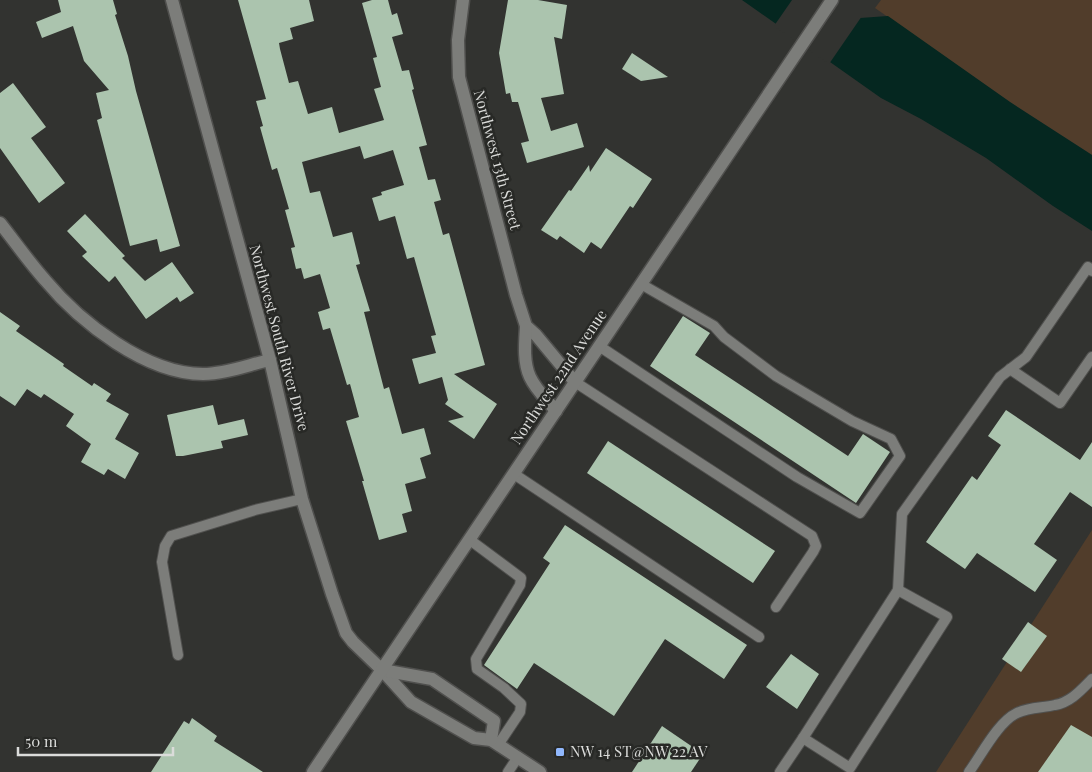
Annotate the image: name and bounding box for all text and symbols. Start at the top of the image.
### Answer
street label: Northwest 13th Street [470,88,526,232]
street label: Northwest South River Drive [245,242,315,433]
street label: Northwest 22nd Avenue [506,305,611,448]
scale bar [18,724,172,756]
text: 50 m [25,731,58,751]
place label: NW 14 ST@NW 22 AV [570,741,708,761]
marker: NW 14 ST@NW 22 AV [554,746,566,758]

